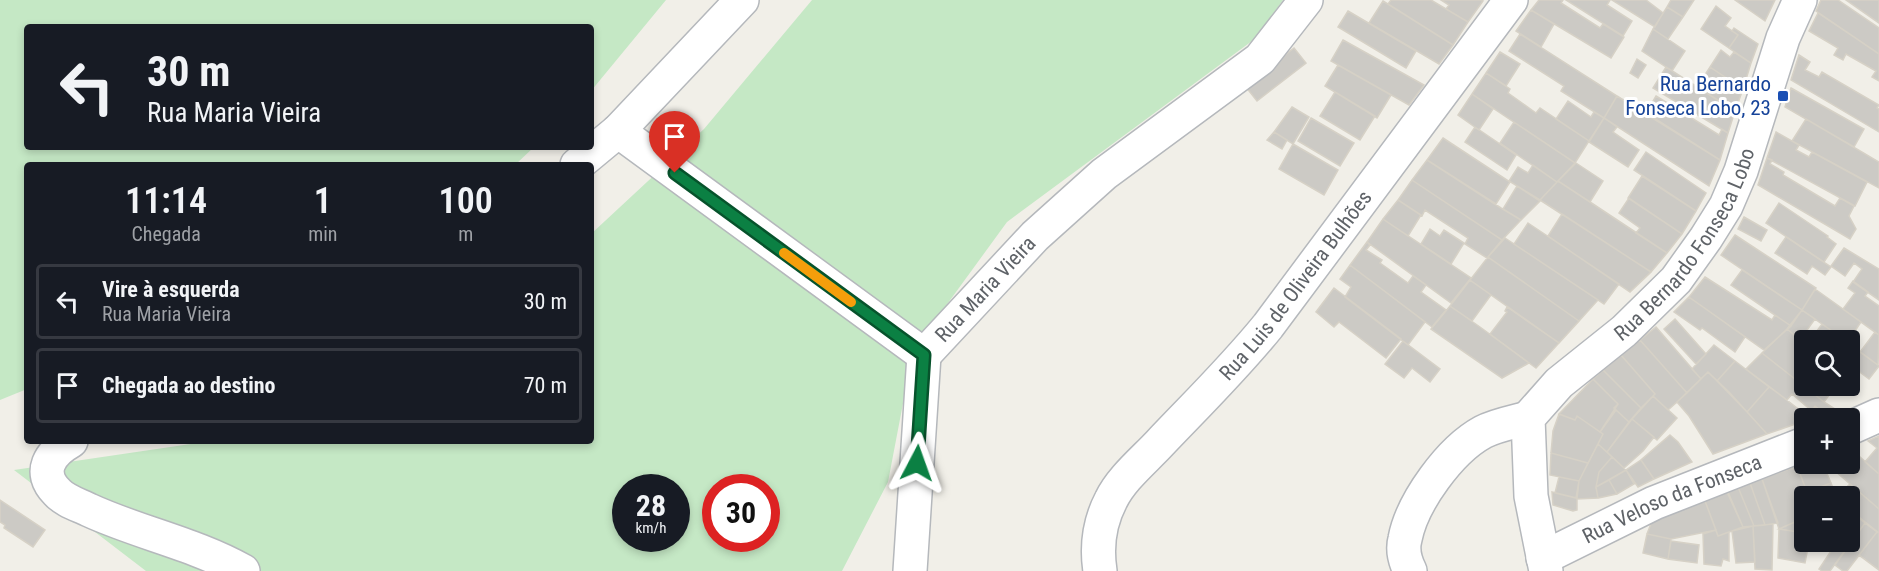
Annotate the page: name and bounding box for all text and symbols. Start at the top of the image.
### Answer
text: 30 m [147,47,230,96]
icon: left [48,48,126,126]
place label: Rua Bernardo Fonseca Lobo, 23 [1625,72,1771,120]
marker: Rua Bernardo Fonseca Lobo, 23 [1776,89,1790,103]
text: Rua Maria Vieira [147,97,321,129]
pin [649,111,700,173]
icon: arrive [658,120,691,153]
street label: Rua Bernardo Fonseca Lobo [1610,145,1759,346]
text: 11:14 [125,180,207,222]
text: 1 [314,180,332,222]
text: 100 [439,180,493,222]
street label: Rua Luis de Oliveira Bulhões [1215,186,1377,385]
text: Chegada [131,222,201,246]
text: min [308,222,337,246]
text: m [458,222,473,246]
street label: Rua Maria Vieira [930,231,1040,347]
text: Vire à esquerda [102,277,240,302]
icon: left [51,285,84,318]
text: 30 m [524,289,567,314]
text: Rua Maria Vieira [102,302,231,326]
map controls [1794,330,1860,552]
button: search [1794,330,1860,396]
icon: arrive [51,369,84,402]
text: Chegada ao destino [102,373,276,398]
text: 70 m [524,373,567,398]
button: + [1794,408,1860,474]
position arrow [885,431,949,495]
street label: Rua Veloso da Fonseca [1579,450,1765,549]
speed limit sign: 30 [702,474,780,552]
button: − [1794,486,1860,552]
text: 28 [636,488,666,523]
text: km/h [636,519,666,537]

